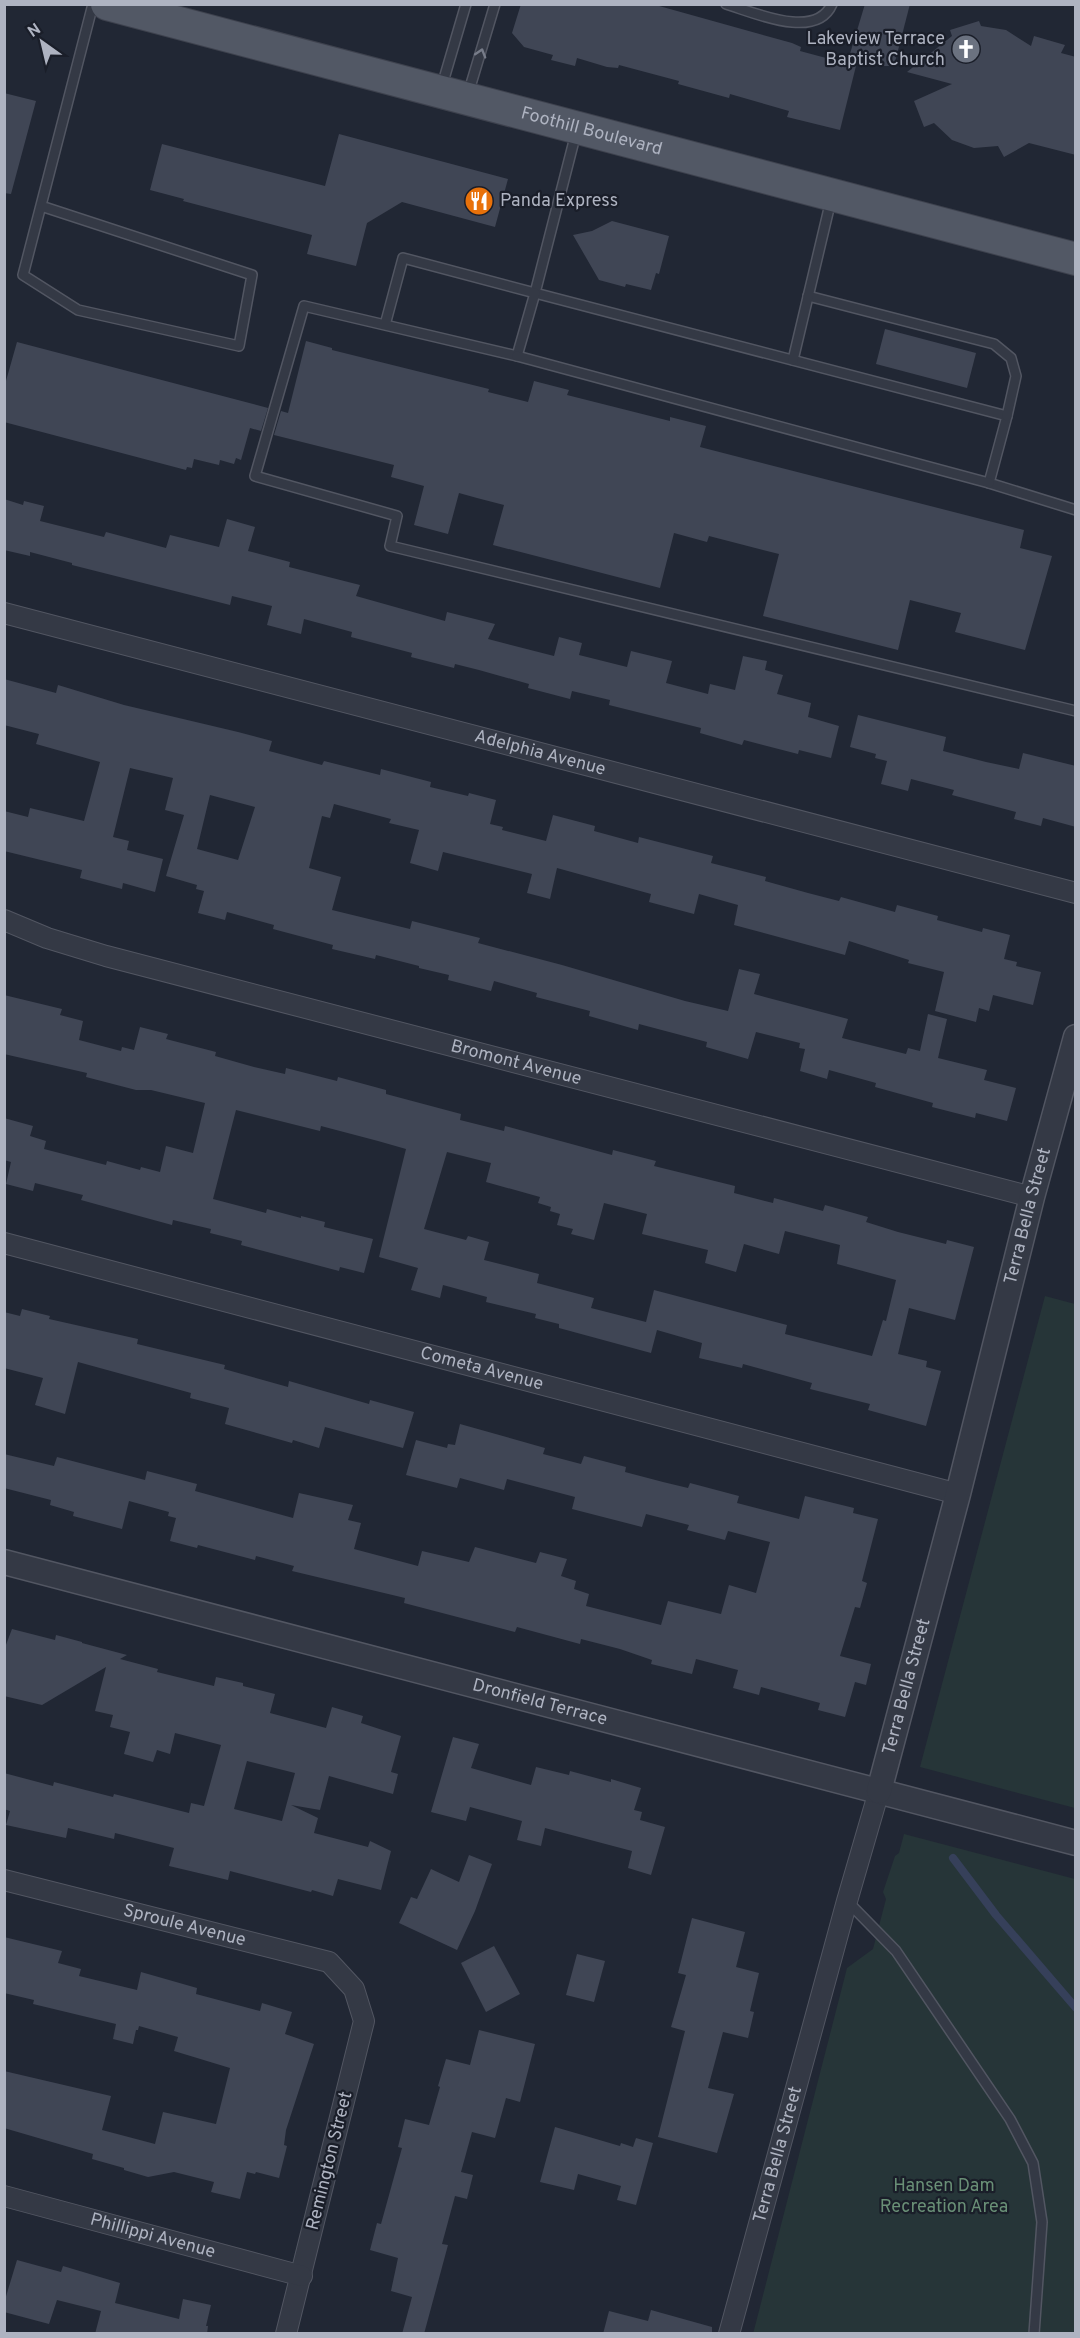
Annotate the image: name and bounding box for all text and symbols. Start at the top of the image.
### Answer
north arrow [12,12,72,72]
text: N [24,20,45,43]
place label: Lakeview Terrace Baptist Church [807,28,945,72]
church icon: Lakeview Terrace Baptist Church [950,33,982,65]
one-way arrow [474,48,486,59]
street label: Foothill Boulevard [518,102,665,161]
restaurant icon: Panda Express [463,185,495,217]
place label: Panda Express [500,190,618,213]
street label: Adelphia Avenue [472,725,608,781]
street label: Bromont Avenue [448,1035,584,1091]
street label: Terra Bella Street [999,1145,1057,1287]
street label: Cometa Avenue [418,1341,546,1396]
street label: Terra Bella Street [878,1616,936,1757]
street label: Dronfield Terrace [470,1674,610,1731]
street label: Sproule Avenue [121,1899,248,1952]
street label: Terra Bella Street [748,2084,807,2225]
street label: Remington Street [302,2089,358,2233]
park label: Hansen Dam Recreation Area [880,2175,1008,2219]
street label: Phillippi Avenue [88,2208,218,2264]

